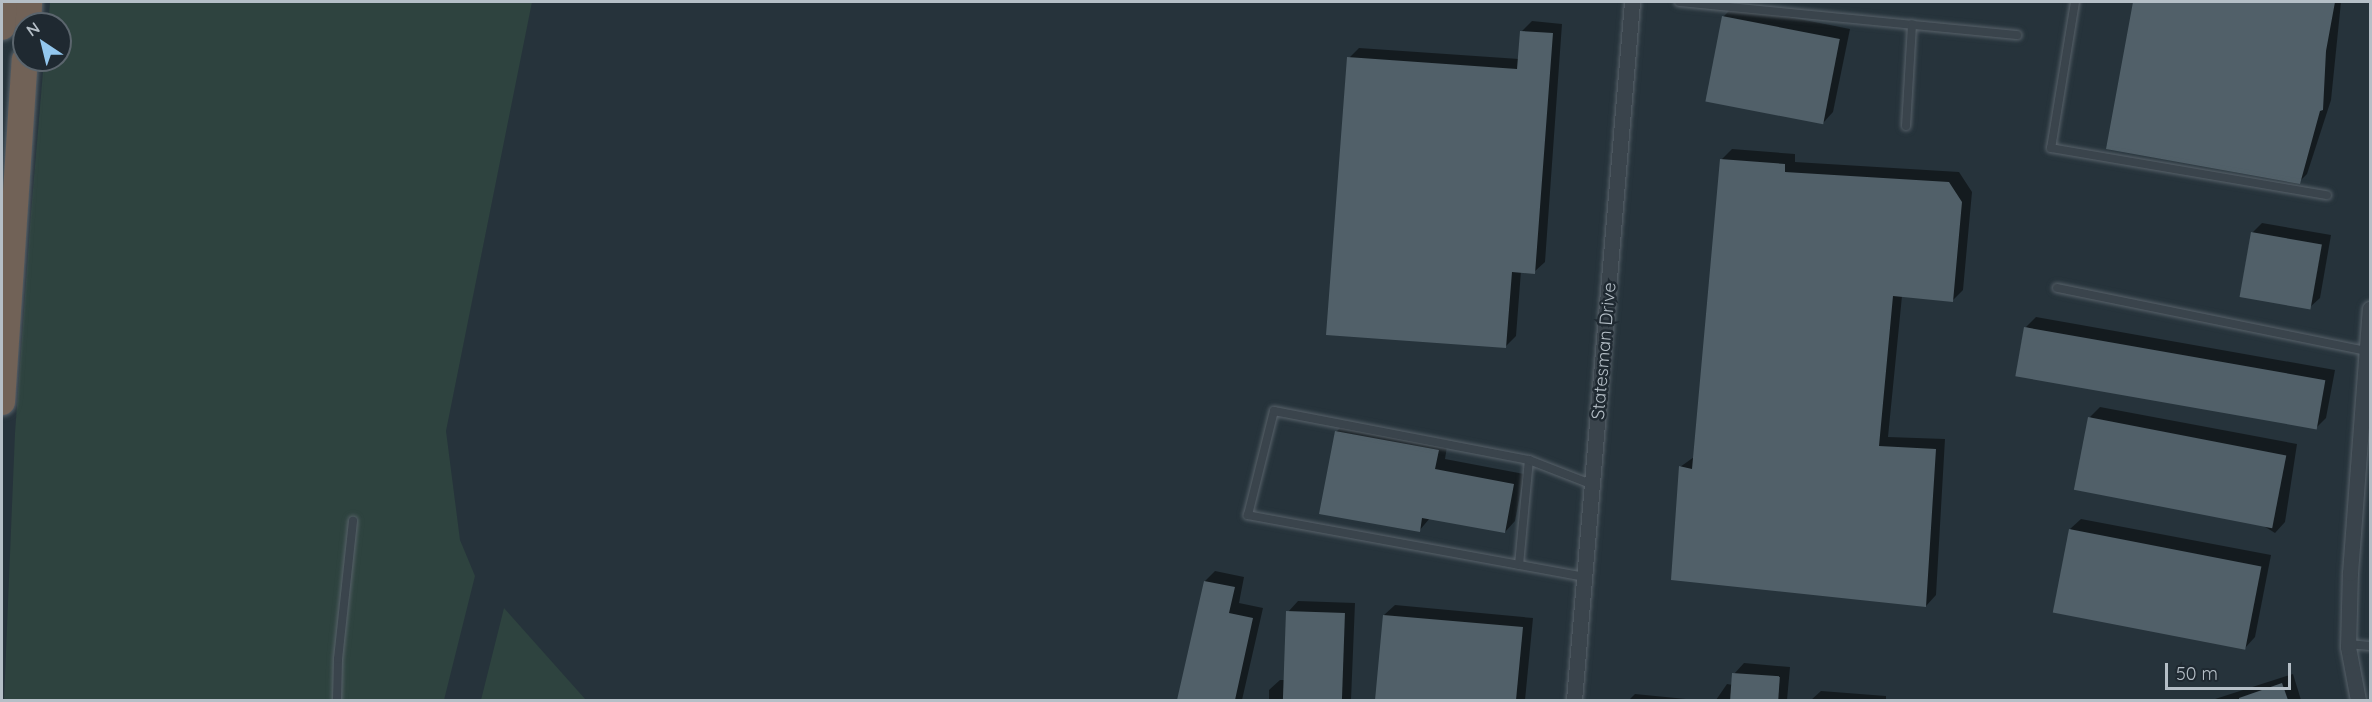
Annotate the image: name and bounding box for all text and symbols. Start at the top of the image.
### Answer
north arrow [12,12,72,72]
text: N [22,17,43,40]
street label: Statesman Drive [1587,281,1621,421]
scale bar [2168,651,2294,689]
text: 50 m [2176,662,2218,685]

